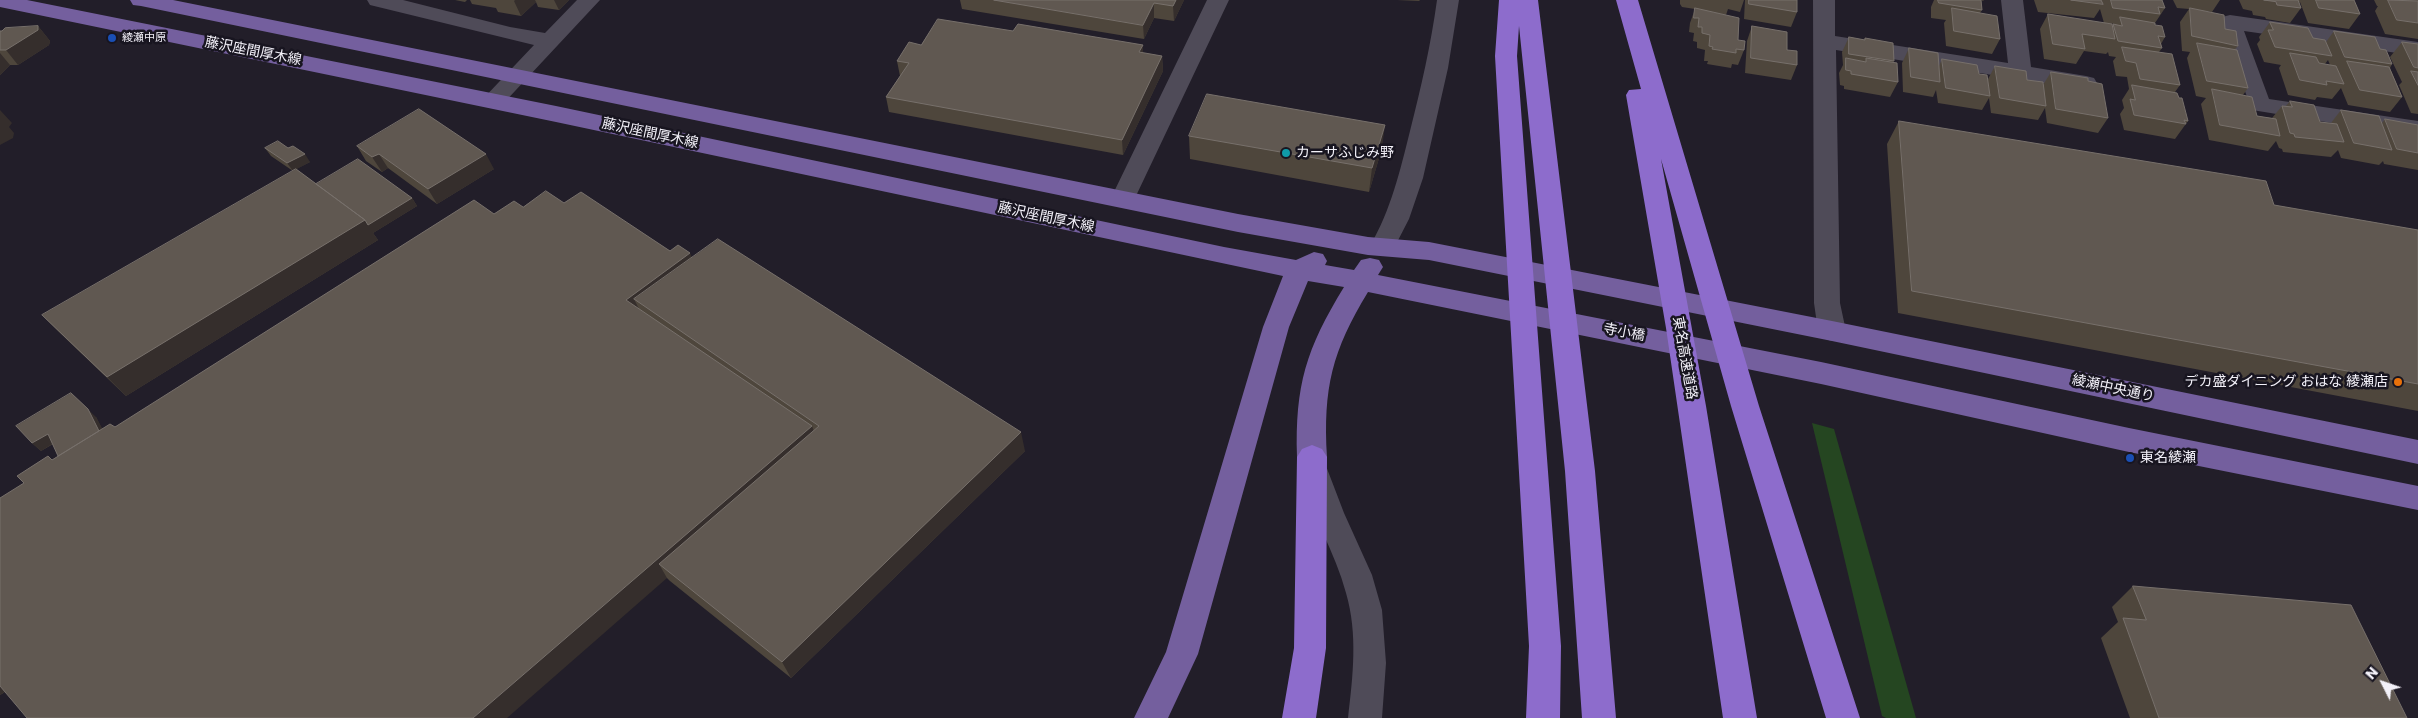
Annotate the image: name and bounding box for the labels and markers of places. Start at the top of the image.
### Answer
place label: 綾瀬中原 [122,31,166,45]
marker: 綾瀬中原 [106,32,118,44]
place label: カーサふじみ野 [1296,145,1394,161]
marker: カーサふじみ野 [1280,147,1292,159]
place label: デカ盛ダイニング おはな 綾瀬店 [2185,374,2388,390]
marker: デカ盛ダイニング おはな 綾瀬店 [2392,376,2404,388]
place label: 東名綾瀬 [2140,450,2196,466]
marker: 東名綾瀬 [2124,452,2136,464]

